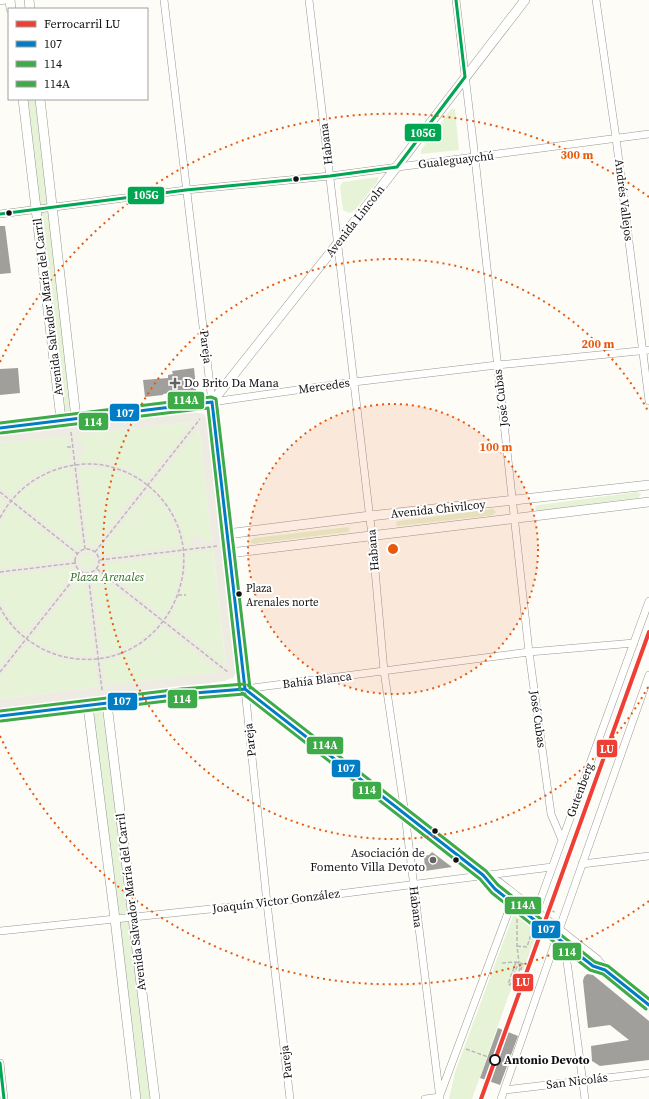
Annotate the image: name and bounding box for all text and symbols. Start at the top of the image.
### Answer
legend [8,8,148,100]
text: Ferrocarril LU [44,16,121,32]
text: 107 [44,36,62,52]
text: 114 [44,56,62,72]
text: 114A [44,76,70,92]
street label: Habana [315,121,336,166]
line badge: 105G [404,123,442,142]
text: 105G [410,126,436,141]
street label: Gualeguaychú [417,147,495,173]
text: 300 m [561,147,594,163]
street label: Andrés Vallejos [611,158,637,242]
unlabelled marker [291,174,301,184]
street label: Avenida Lincoln [322,182,388,260]
line badge: 105G [127,186,165,205]
text: 105G [133,188,159,203]
unlabelled marker [4,208,14,218]
street label: Avenida Salvador María del Carril [29,217,67,397]
street label: Pareja [196,329,216,366]
text: 200 m [582,336,615,352]
street label: José Cubas [490,368,513,429]
street label: Mercedes [297,374,351,398]
place label: Do Brito Da Mana [184,375,280,391]
marker: Do Brito Da Mana [169,377,181,389]
line badge: 114A [167,391,205,410]
text: 114A [173,393,199,408]
line badge: 107 [109,403,140,422]
text: 107 [116,406,134,421]
line badge: 114 [78,412,109,431]
text: 114 [84,415,102,430]
text: 100 m [480,439,513,455]
street label: Avenida Chivilcoy [390,496,487,522]
street label: Habana [363,528,383,571]
centre of rings [386,542,400,556]
park label: Plaza Arenales [69,569,145,585]
place label: Plaza Arenales norte [246,581,319,610]
marker: Plaza Arenales norte [234,589,244,599]
street label: Bahía Blanca [282,668,353,692]
street label: José Cubas [526,688,550,749]
line badge: 114 [167,689,198,709]
line badge: 107 [107,692,138,711]
text: 114 [173,692,191,707]
text: 107 [113,694,131,709]
street label: Pareja [240,722,260,758]
line badge: 114A [306,736,344,755]
text: 114A [312,738,338,753]
line badge: LU [596,739,618,758]
text: LU [600,742,614,757]
line badge: 107 [331,759,361,778]
text: 107 [337,761,355,776]
street label: Gutenberg [563,761,597,819]
line badge: 114 [352,781,382,800]
text: 114 [358,783,376,798]
street label: Avenida Salvador María del Carril [112,812,150,992]
unlabelled marker [430,826,440,836]
place label: Asociación de Fomento Villa Devoto [310,845,425,875]
marker: Asociación de Fomento Villa Devoto [428,855,438,865]
unlabelled marker [451,855,461,865]
street label: Joaquín Victor González [210,885,341,917]
street label: Habana [406,885,427,930]
line badge: 114A [504,896,542,915]
text: 114A [510,898,536,913]
line badge: 107 [531,920,561,939]
text: 107 [537,922,555,937]
line badge: 114 [552,942,582,961]
text: 114 [558,945,576,960]
line badge: LU [512,973,534,992]
text: LU [516,975,530,990]
street label: Pareja [276,1043,296,1080]
place label: Antonio Devoto [504,1052,590,1068]
marker: Antonio Devoto [489,1054,501,1066]
street label: San Nicolás [545,1069,609,1093]

